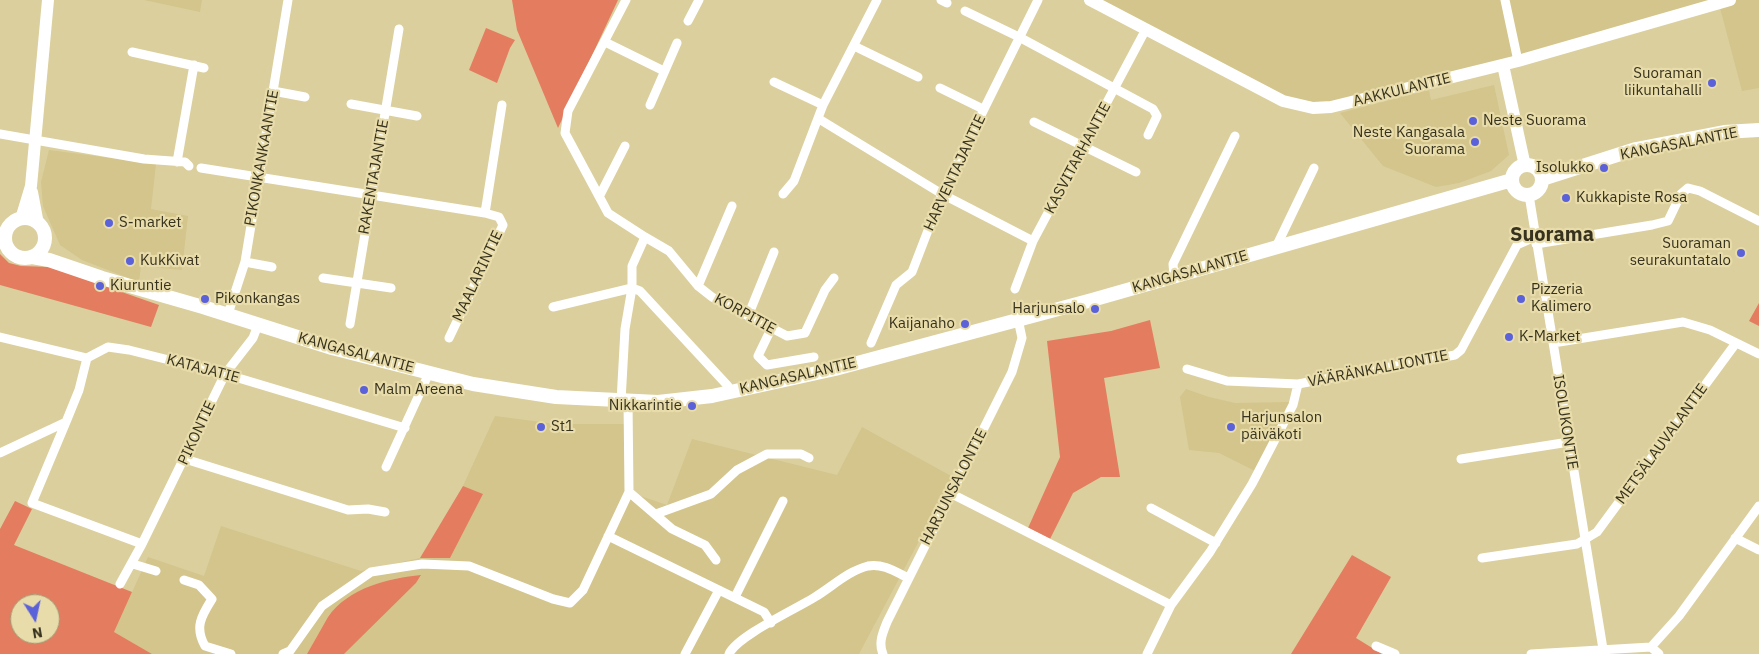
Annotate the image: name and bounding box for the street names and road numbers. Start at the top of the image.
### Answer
street label: AAKKULANTIE [1351,69,1453,111]
street label: PIKONKANKAANTIE [241,89,283,227]
street label: KASVITARHANTIE [1041,99,1115,217]
street label: HARVENTAJANTIE [920,112,990,234]
street label: RAKENTAJANTIE [355,118,393,236]
street label: KANGASALANTIE [1619,124,1739,164]
street label: MAALARINTIE [449,228,507,324]
street label: KANGASALANTIE [1130,247,1250,297]
street label: KORPITIE [711,290,779,338]
street label: KANGASALANTIE [296,329,416,377]
street label: VÄÄRÄNKALLIONTIE [1306,347,1450,391]
street label: KATAJATIE [165,351,241,387]
street label: KANGASALANTIE [738,354,858,398]
street label: ISOLUKONTIE [1549,373,1581,471]
street label: METSÄLAUVALANTIE [1612,380,1712,508]
street label: PIKONTIE [174,398,220,468]
street label: HARJUNSALONTIE [917,426,991,548]

